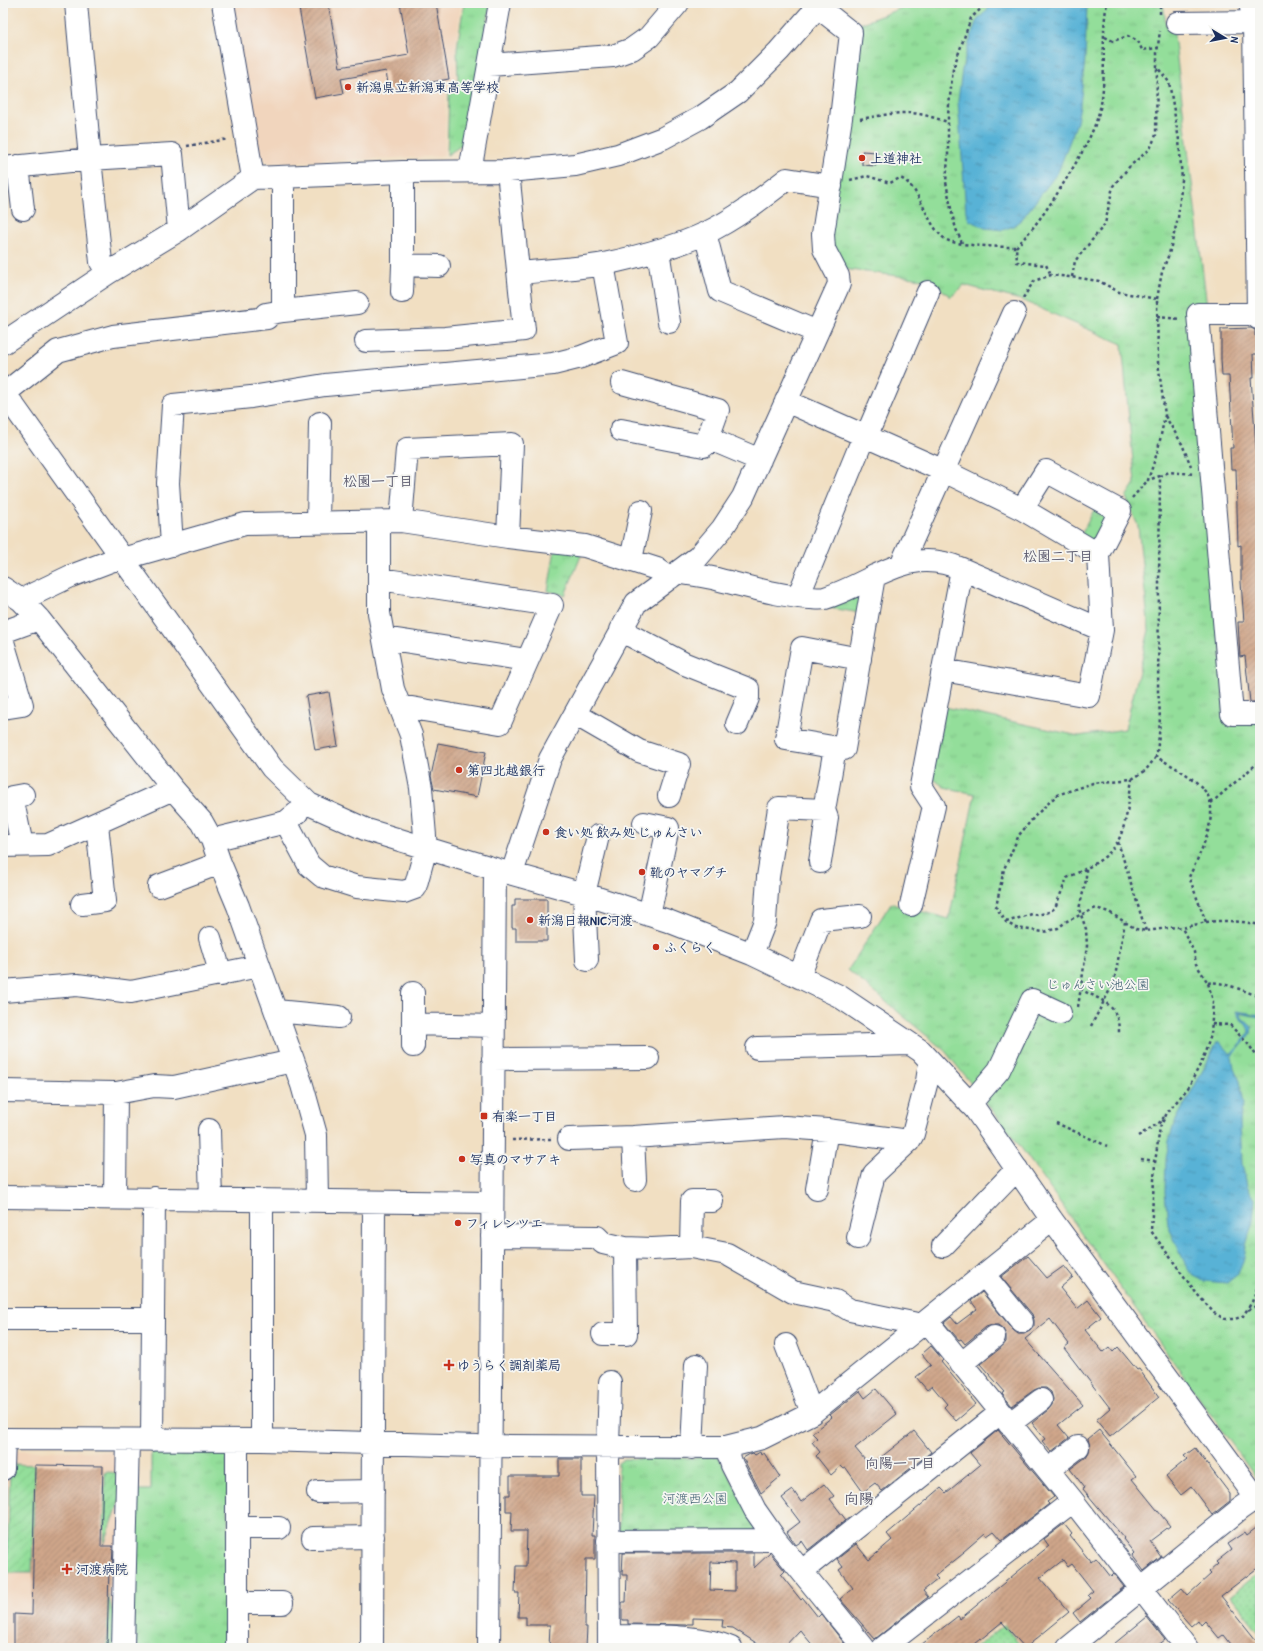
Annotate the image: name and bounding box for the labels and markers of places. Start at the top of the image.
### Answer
place label: 新潟県立新潟東高等学校 [356,78,499,96]
marker: 新潟県立新潟東高等学校 [343,82,353,92]
place label: 上道神社 [870,149,922,167]
marker: 上道神社 [857,153,867,163]
place label: 第四北越銀行 [467,761,545,779]
marker: 第四北越銀行 [454,765,464,775]
place label: 食い処 飲み処 じゅんさい [554,823,702,841]
marker: 食い処 飲み処 じゅんさい [541,827,551,837]
place label: 靴のヤマグチ [650,863,727,881]
marker: 靴のヤマグチ [637,867,647,877]
place label: 新潟日報NIC河渡 [538,911,633,929]
marker: 新潟日報NIC河渡 [525,915,535,925]
place label: ふくらく [664,938,716,956]
marker: ふくらく [651,942,661,952]
place label: 有楽一丁目 [492,1107,557,1125]
marker: 有楽一丁目 [479,1111,489,1121]
place label: 写真のマサアキ [470,1150,561,1168]
marker: 写真のマサアキ [457,1154,467,1164]
place label: フィレンツエ [466,1214,543,1232]
marker: フィレンツエ [453,1218,463,1228]
place label: ゆうらく調剤薬局 [457,1356,561,1374]
marker: ゆうらく調剤薬局 [444,1360,454,1370]
place label: 河渡病院 [76,1560,128,1578]
marker: 河渡病院 [61,1563,73,1575]

